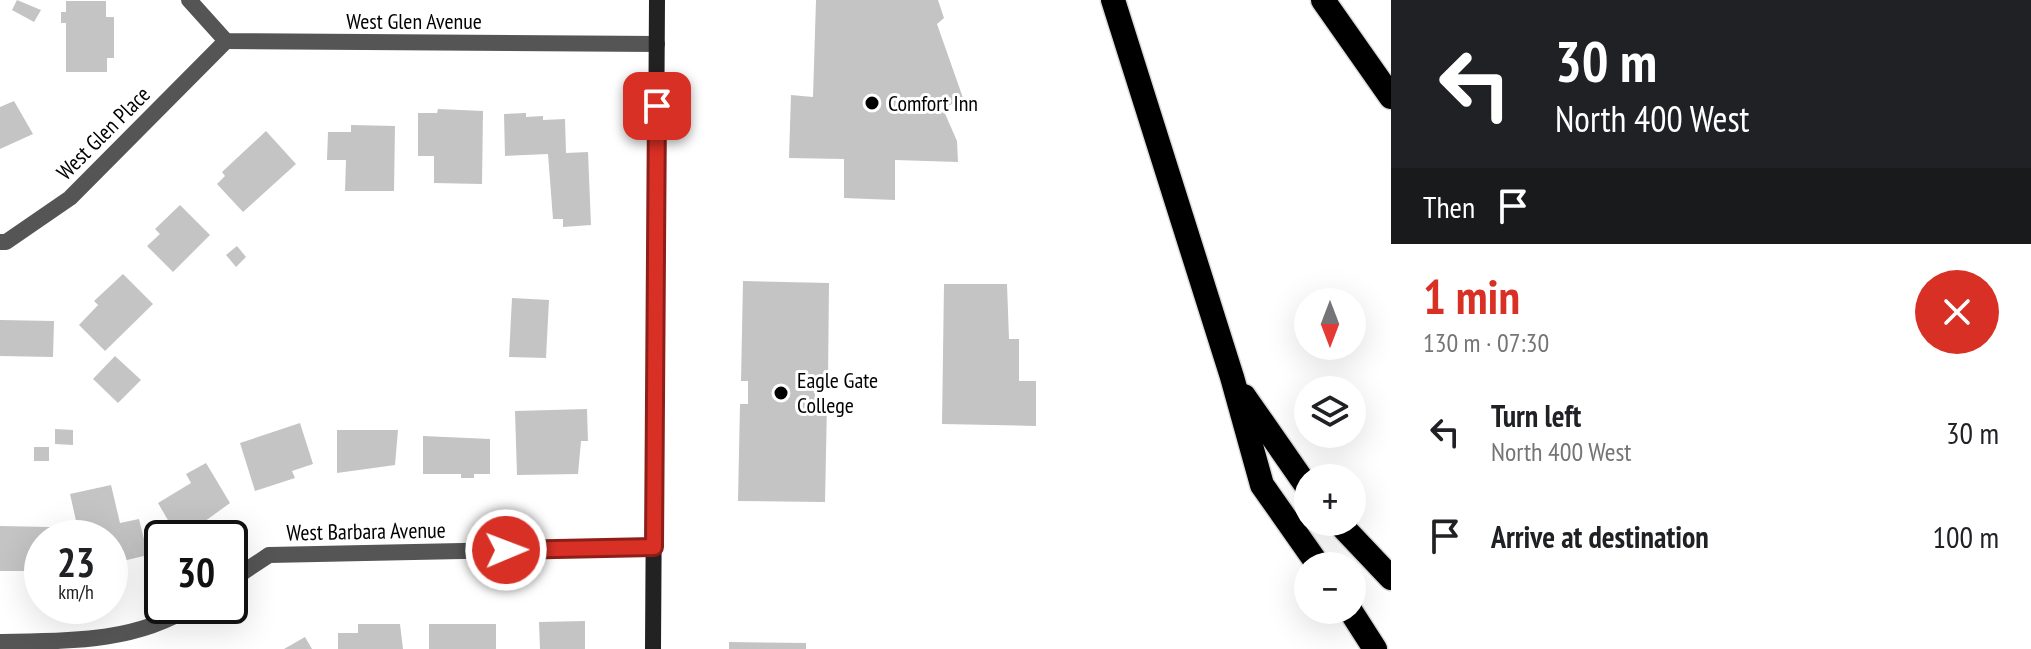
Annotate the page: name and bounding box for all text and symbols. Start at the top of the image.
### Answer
street label: West Glen Avenue [346,7,482,35]
text: 30 m [1555,25,1657,97]
icon: left [1423,32,1527,136]
pin [623,72,691,140]
street label: West Glen Place [50,80,156,186]
icon: arrive [635,84,679,128]
place label: Comfort Inn [888,89,978,117]
marker: Comfort Inn [863,94,881,112]
text: North 400 West [1555,95,1750,142]
icon: arrive [1491,184,1535,228]
text: Then [1423,187,1475,226]
text: 1 min [1423,265,1520,327]
button: close [1915,270,1999,354]
north arrow [1294,288,1366,360]
map controls [1294,288,1366,624]
text: 130 m · 07:30 [1423,326,1549,359]
place label: Eagle Gate College [797,366,878,419]
button: layers [1294,376,1366,448]
marker: Eagle Gate College [772,384,790,402]
text: Turn left [1491,396,1581,435]
icon: left [1423,410,1467,454]
text: 30 m [1946,413,1999,452]
text: North 400 West [1491,435,1631,468]
button: + [1294,464,1366,536]
position arrow [464,508,548,592]
icon: arrive [1423,514,1467,558]
street label: West Barbara Avenue [286,516,446,546]
text: Arrive at destination [1491,517,1709,556]
text: 100 m [1933,517,1999,556]
speed limit sign: 30 [144,520,248,624]
text: 23 [57,536,95,588]
button: − [1294,552,1366,624]
text: km/h [58,579,94,605]

